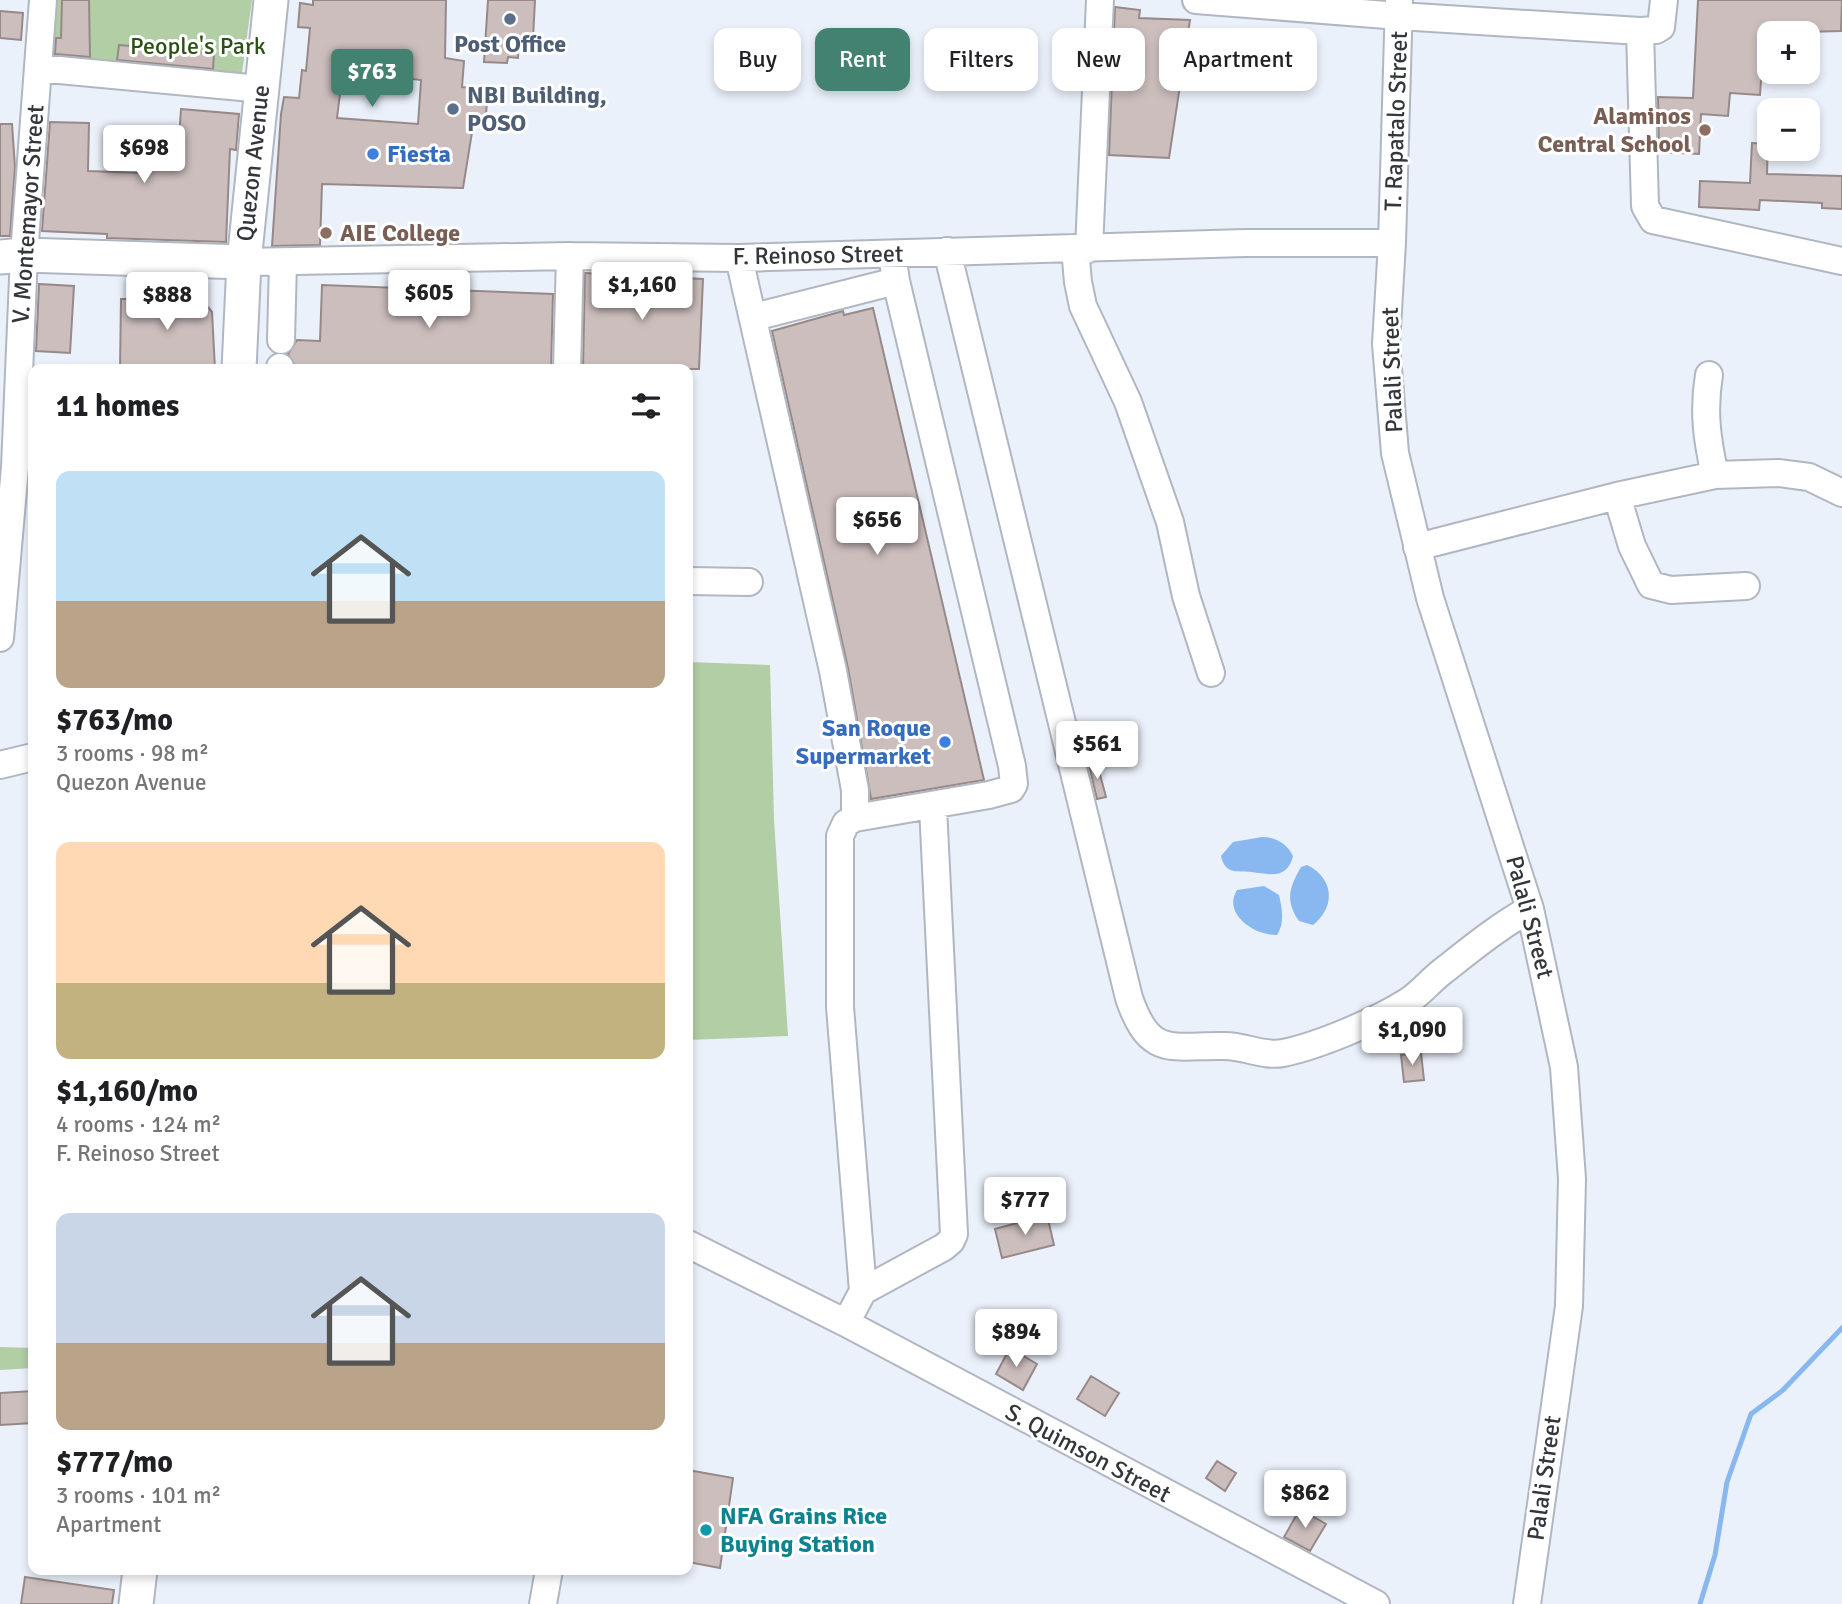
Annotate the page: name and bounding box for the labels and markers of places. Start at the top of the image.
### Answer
marker: Post Office [502,11,518,27]
place label: Post Office [454,29,566,59]
pin: $763 [331,50,413,109]
place label: NBI Building, POSO [467,80,607,138]
marker: NBI Building, POSO [445,101,461,117]
place label: Alaminos Central School [1538,101,1691,159]
marker: Alaminos Central School [1697,122,1713,138]
pin: $698 [103,125,185,185]
place label: Fiesta [387,139,451,169]
marker: Fiesta [365,146,381,162]
place label: AIE College [340,218,460,248]
marker: AIE College [318,225,334,241]
pin: $1,160 [585,262,699,322]
pin: $605 [388,270,470,330]
pin: $888 [126,272,208,332]
pin: $656 [836,498,918,557]
place label: San Roque Supermarket [796,713,931,771]
pin: $561 [1056,722,1138,781]
marker: San Roque Supermarket [937,734,953,750]
pin: $1,090 [1355,1007,1469,1067]
pin: $777 [984,1178,1066,1237]
pin: $894 [975,1310,1057,1369]
pin: $862 [1264,1470,1346,1530]
place label: NFA Grains Rice Buying Station [720,1501,887,1559]
marker: NFA Grains Rice Buying Station [698,1522,714,1538]

